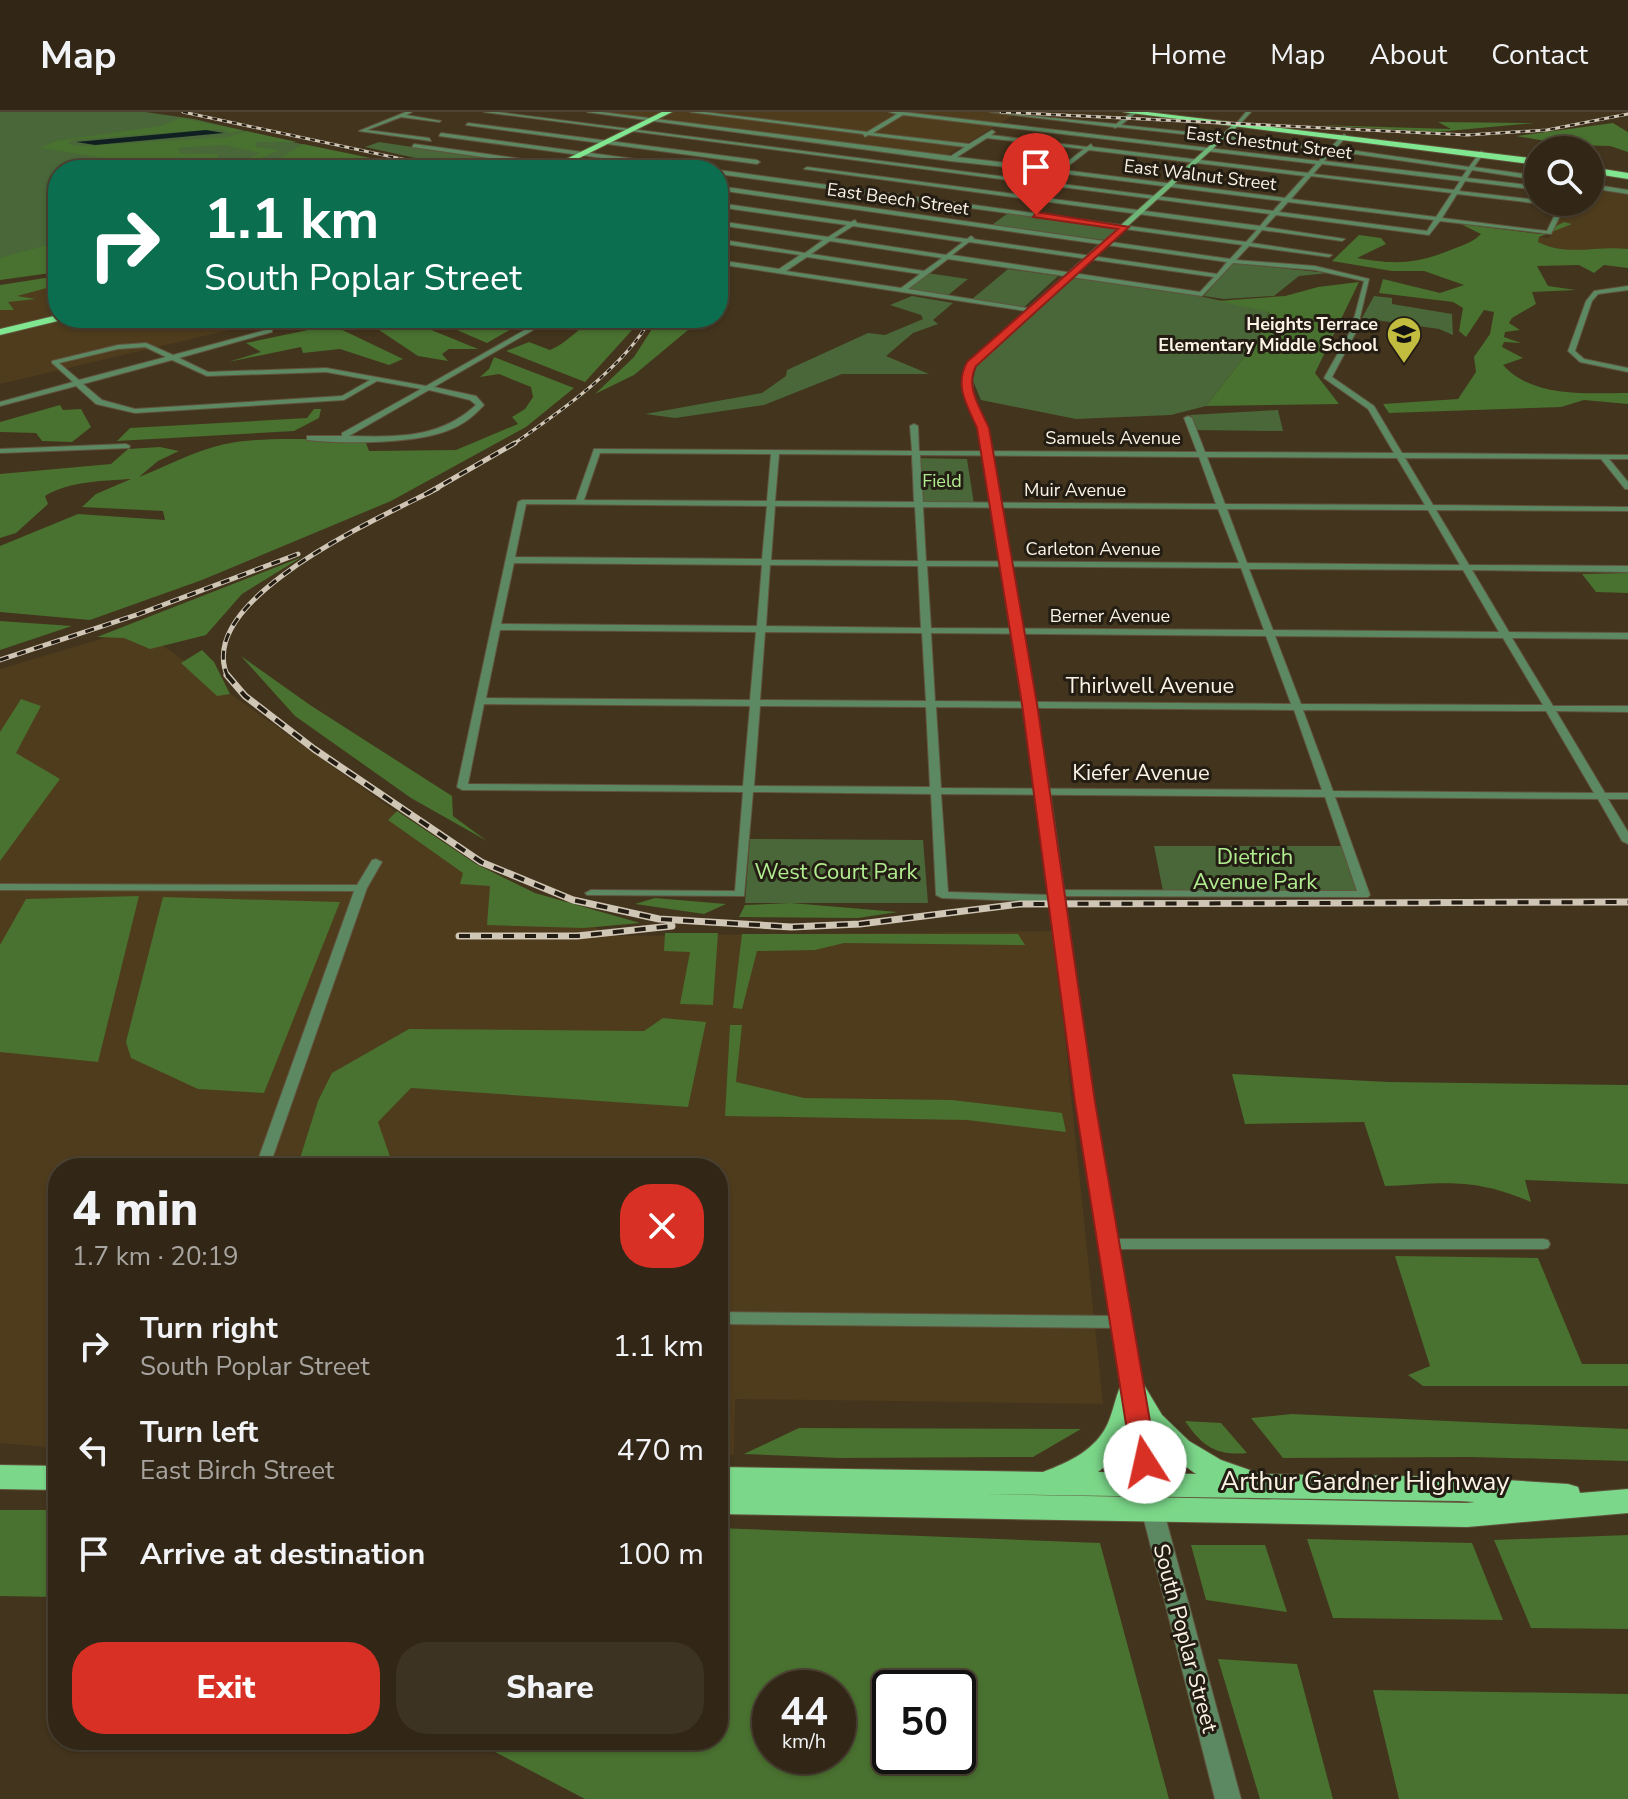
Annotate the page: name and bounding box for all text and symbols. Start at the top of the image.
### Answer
text: Map [40,30,117,81]
text: Home [1151,36,1226,74]
text: Map [1270,36,1325,74]
text: About [1369,36,1447,74]
text: Contact [1491,36,1588,74]
street label: East Chestnut Street [1185,121,1354,165]
pin [1002,133,1070,215]
map controls [1524,136,1604,216]
button: search [1524,136,1604,216]
icon: arrive [1014,145,1058,189]
street label: East Walnut Street [1122,154,1278,196]
street label: East Beech Street [826,177,971,221]
text: 1.1 km [204,181,379,258]
icon: right [72,192,176,296]
text: South Poplar Street [204,254,522,303]
place label: Heights Terrace Elementary Middle School [1158,312,1378,357]
school or university icon: Heights Terrace Elementary Middle School [1385,315,1423,365]
street label: Samuels Avenue [1045,426,1181,450]
park label: Field [922,469,962,493]
street label: Muir Avenue [1024,478,1126,502]
street label: Carleton Avenue [1026,537,1160,561]
street label: Berner Avenue [1050,604,1170,628]
street label: Thirlwell Avenue [1066,671,1234,701]
street label: Kiefer Avenue [1072,758,1210,788]
park label: Dietrich Avenue Park [1193,842,1318,897]
park label: West Court Park [755,857,918,887]
text: 4 min [72,1176,198,1242]
button: close [620,1184,704,1268]
text: 1.7 km · 20:19 [72,1239,239,1274]
text: Turn right [140,1308,278,1349]
icon: right [72,1324,116,1368]
text: 1.1 km [613,1326,704,1367]
text: South Poplar Street [140,1349,369,1384]
text: Turn left [140,1412,258,1453]
position arrow [1103,1420,1187,1504]
icon: left [72,1428,116,1472]
text: 470 m [617,1430,704,1471]
text: East Birch Street [140,1453,334,1488]
street label: Arthur Gardner Highway [1220,1464,1510,1499]
icon: arrive [72,1532,116,1576]
text: Arrive at destination [140,1534,425,1575]
text: 100 m [617,1534,704,1575]
street label: South Poplar Street [1145,1541,1225,1736]
button: Exit [72,1642,380,1734]
button: Share [396,1642,704,1734]
speed limit sign: 50 [872,1670,976,1774]
text: 44 [780,1685,828,1739]
text: km/h [782,1728,826,1755]

